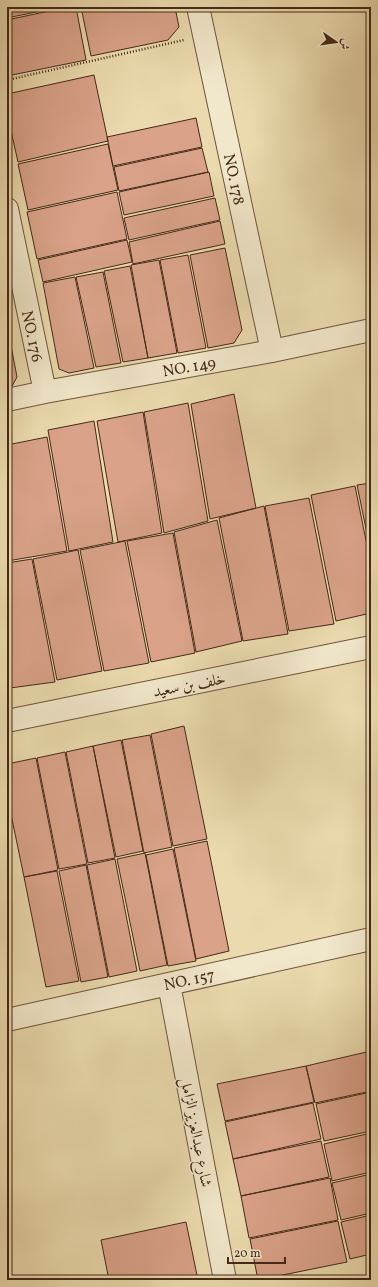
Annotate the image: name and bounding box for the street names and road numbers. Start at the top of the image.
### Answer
street label: NO. 178 [217,152,249,207]
street label: NO. 176 [15,309,47,364]
street label: NO. 149 [161,352,218,383]
street label: خلف بن سعيد [151,668,228,704]
street label: NO. 157 [162,965,217,997]
street label: شارع عبدالعزيز الزامل [173,1076,216,1189]

